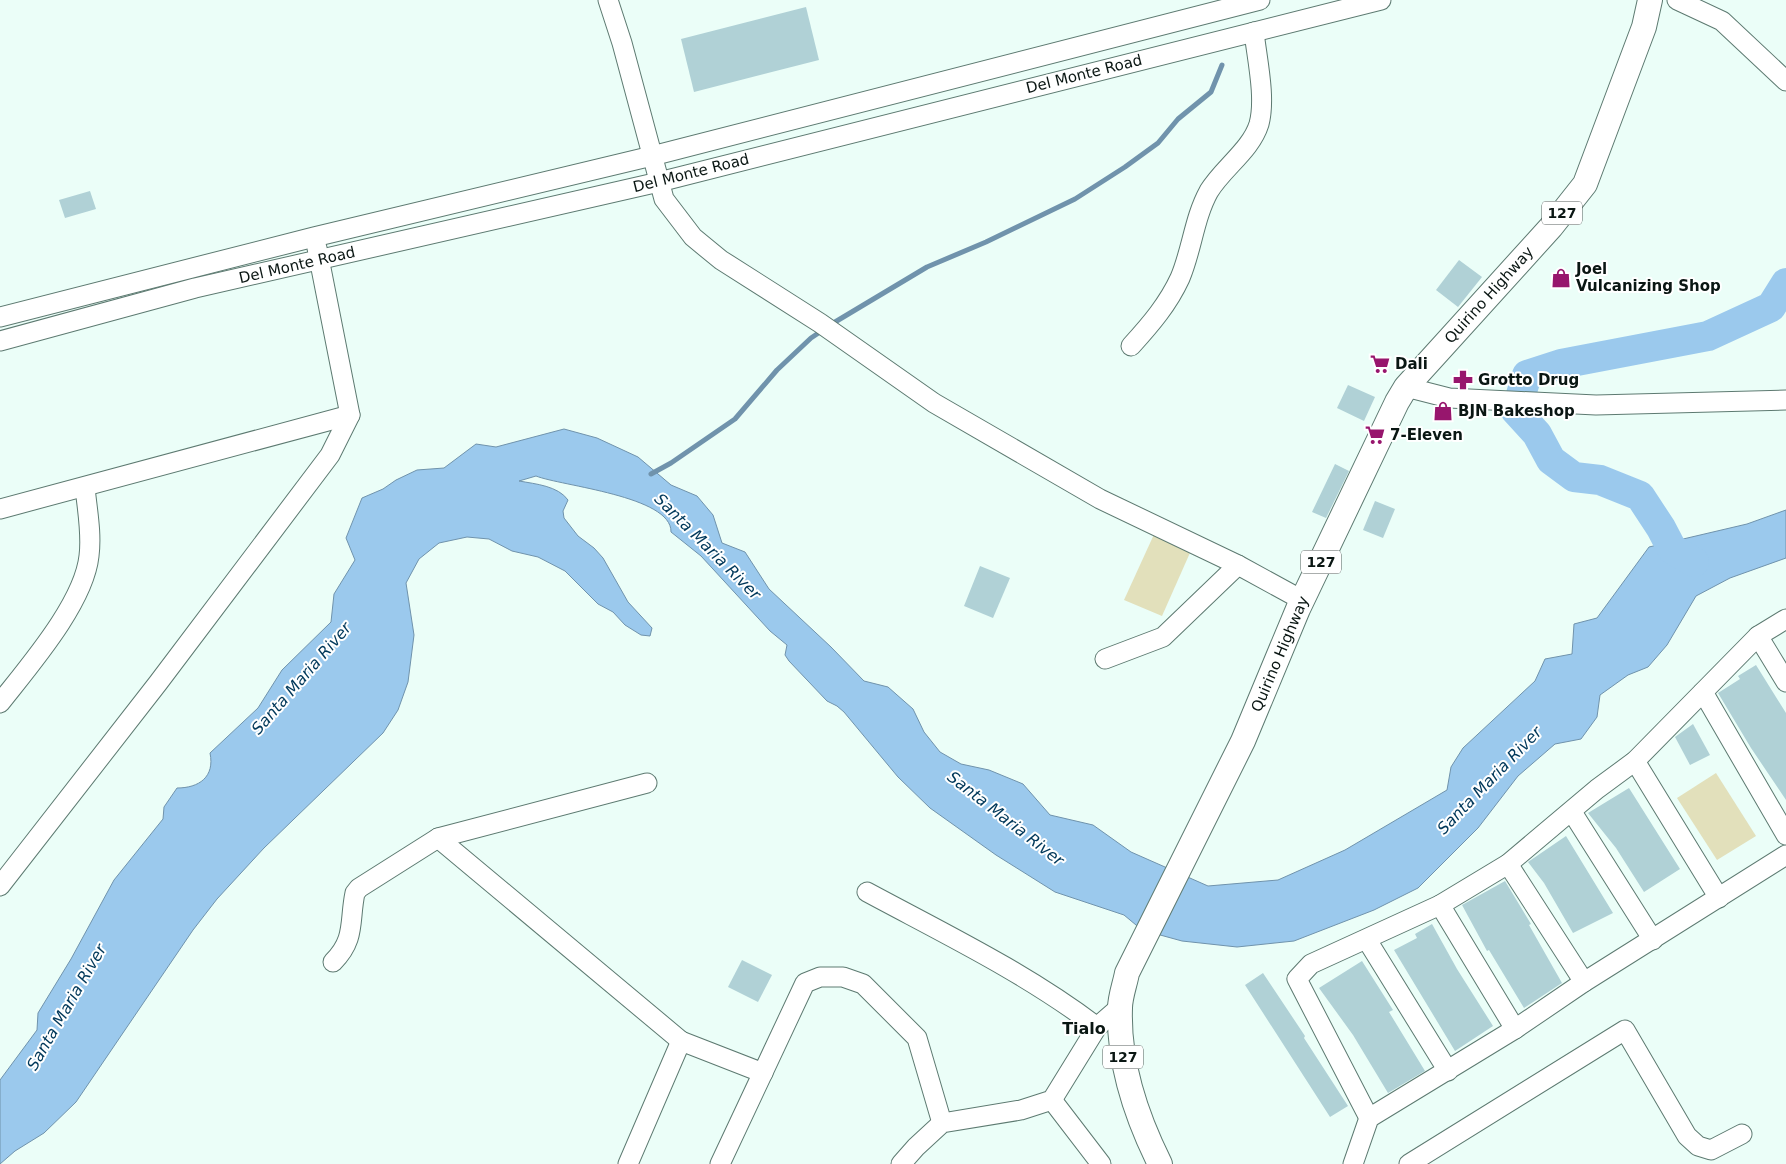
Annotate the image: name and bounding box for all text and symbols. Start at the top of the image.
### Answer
street label: Del Monte Road [1024,51,1144,97]
street label: Del Monte Road [631,150,751,196]
road number: 127 [1542,202,1582,224]
street label: Del Monte Road [237,243,357,287]
street label: Quirino Highway [1441,243,1537,347]
place label: Joel Vulcanizing Shop [1575,260,1721,295]
shop icon: Joel Vulcanizing Shop [1550,267,1572,289]
supermarket icon: Dali [1369,353,1391,375]
place label: Dali [1395,355,1428,373]
pharmacy icon: Grotto Drug [1452,369,1474,391]
place label: Grotto Drug [1478,371,1579,389]
shop icon: BJN Bakeshop [1432,400,1454,422]
place label: BJN Bakeshop [1458,402,1575,420]
supermarket icon: 7-Eleven [1364,424,1386,446]
place label: 7-Eleven [1390,426,1463,444]
water label: Santa Maria River [651,489,766,604]
road number: 127 [1301,550,1341,574]
street label: Quirino Highway [1247,593,1313,715]
water label: Santa Maria River [248,617,356,738]
water label: Santa Maria River [1433,722,1547,838]
water label: Santa Maria River [944,767,1069,871]
water label: Santa Maria River [23,940,111,1074]
district label: Tialo [1062,1019,1106,1038]
road number: 127 [1103,1046,1143,1068]

